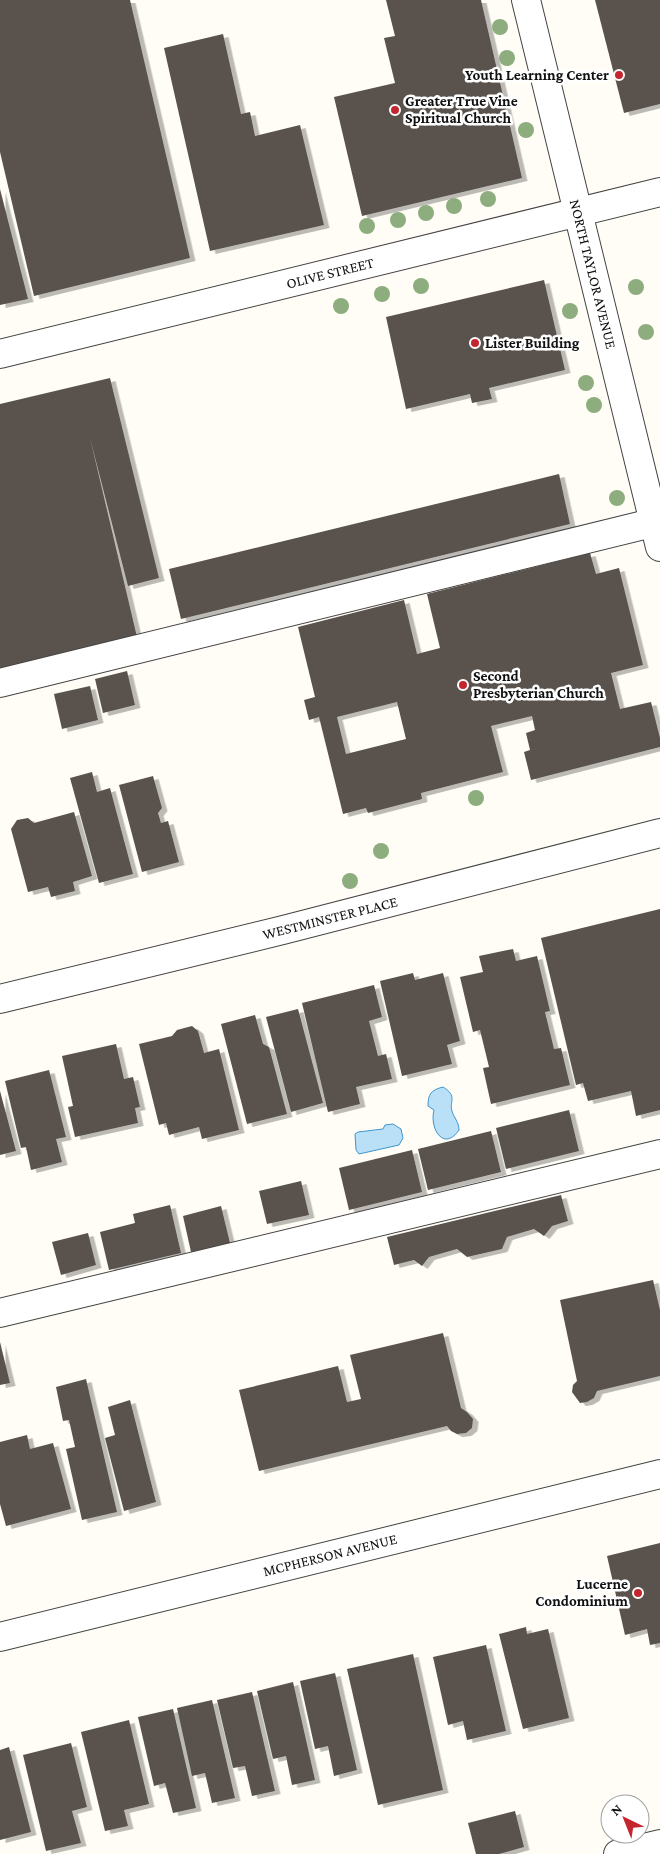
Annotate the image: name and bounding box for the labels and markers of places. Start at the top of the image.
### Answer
place label: Youth Learning Center [465,67,609,83]
marker: Youth Learning Center [613,69,625,81]
place label: Greater True Vine Spiritual Church [405,93,518,126]
marker: Greater True Vine Spiritual Church [389,104,401,116]
place label: Lister Building [485,335,580,351]
marker: Lister Building [469,337,481,349]
place label: Second Presbyterian Church [473,668,604,701]
marker: Second Presbyterian Church [457,679,469,691]
place label: Lucerne Condominium [535,1576,628,1609]
marker: Lucerne Condominium [632,1587,644,1599]

